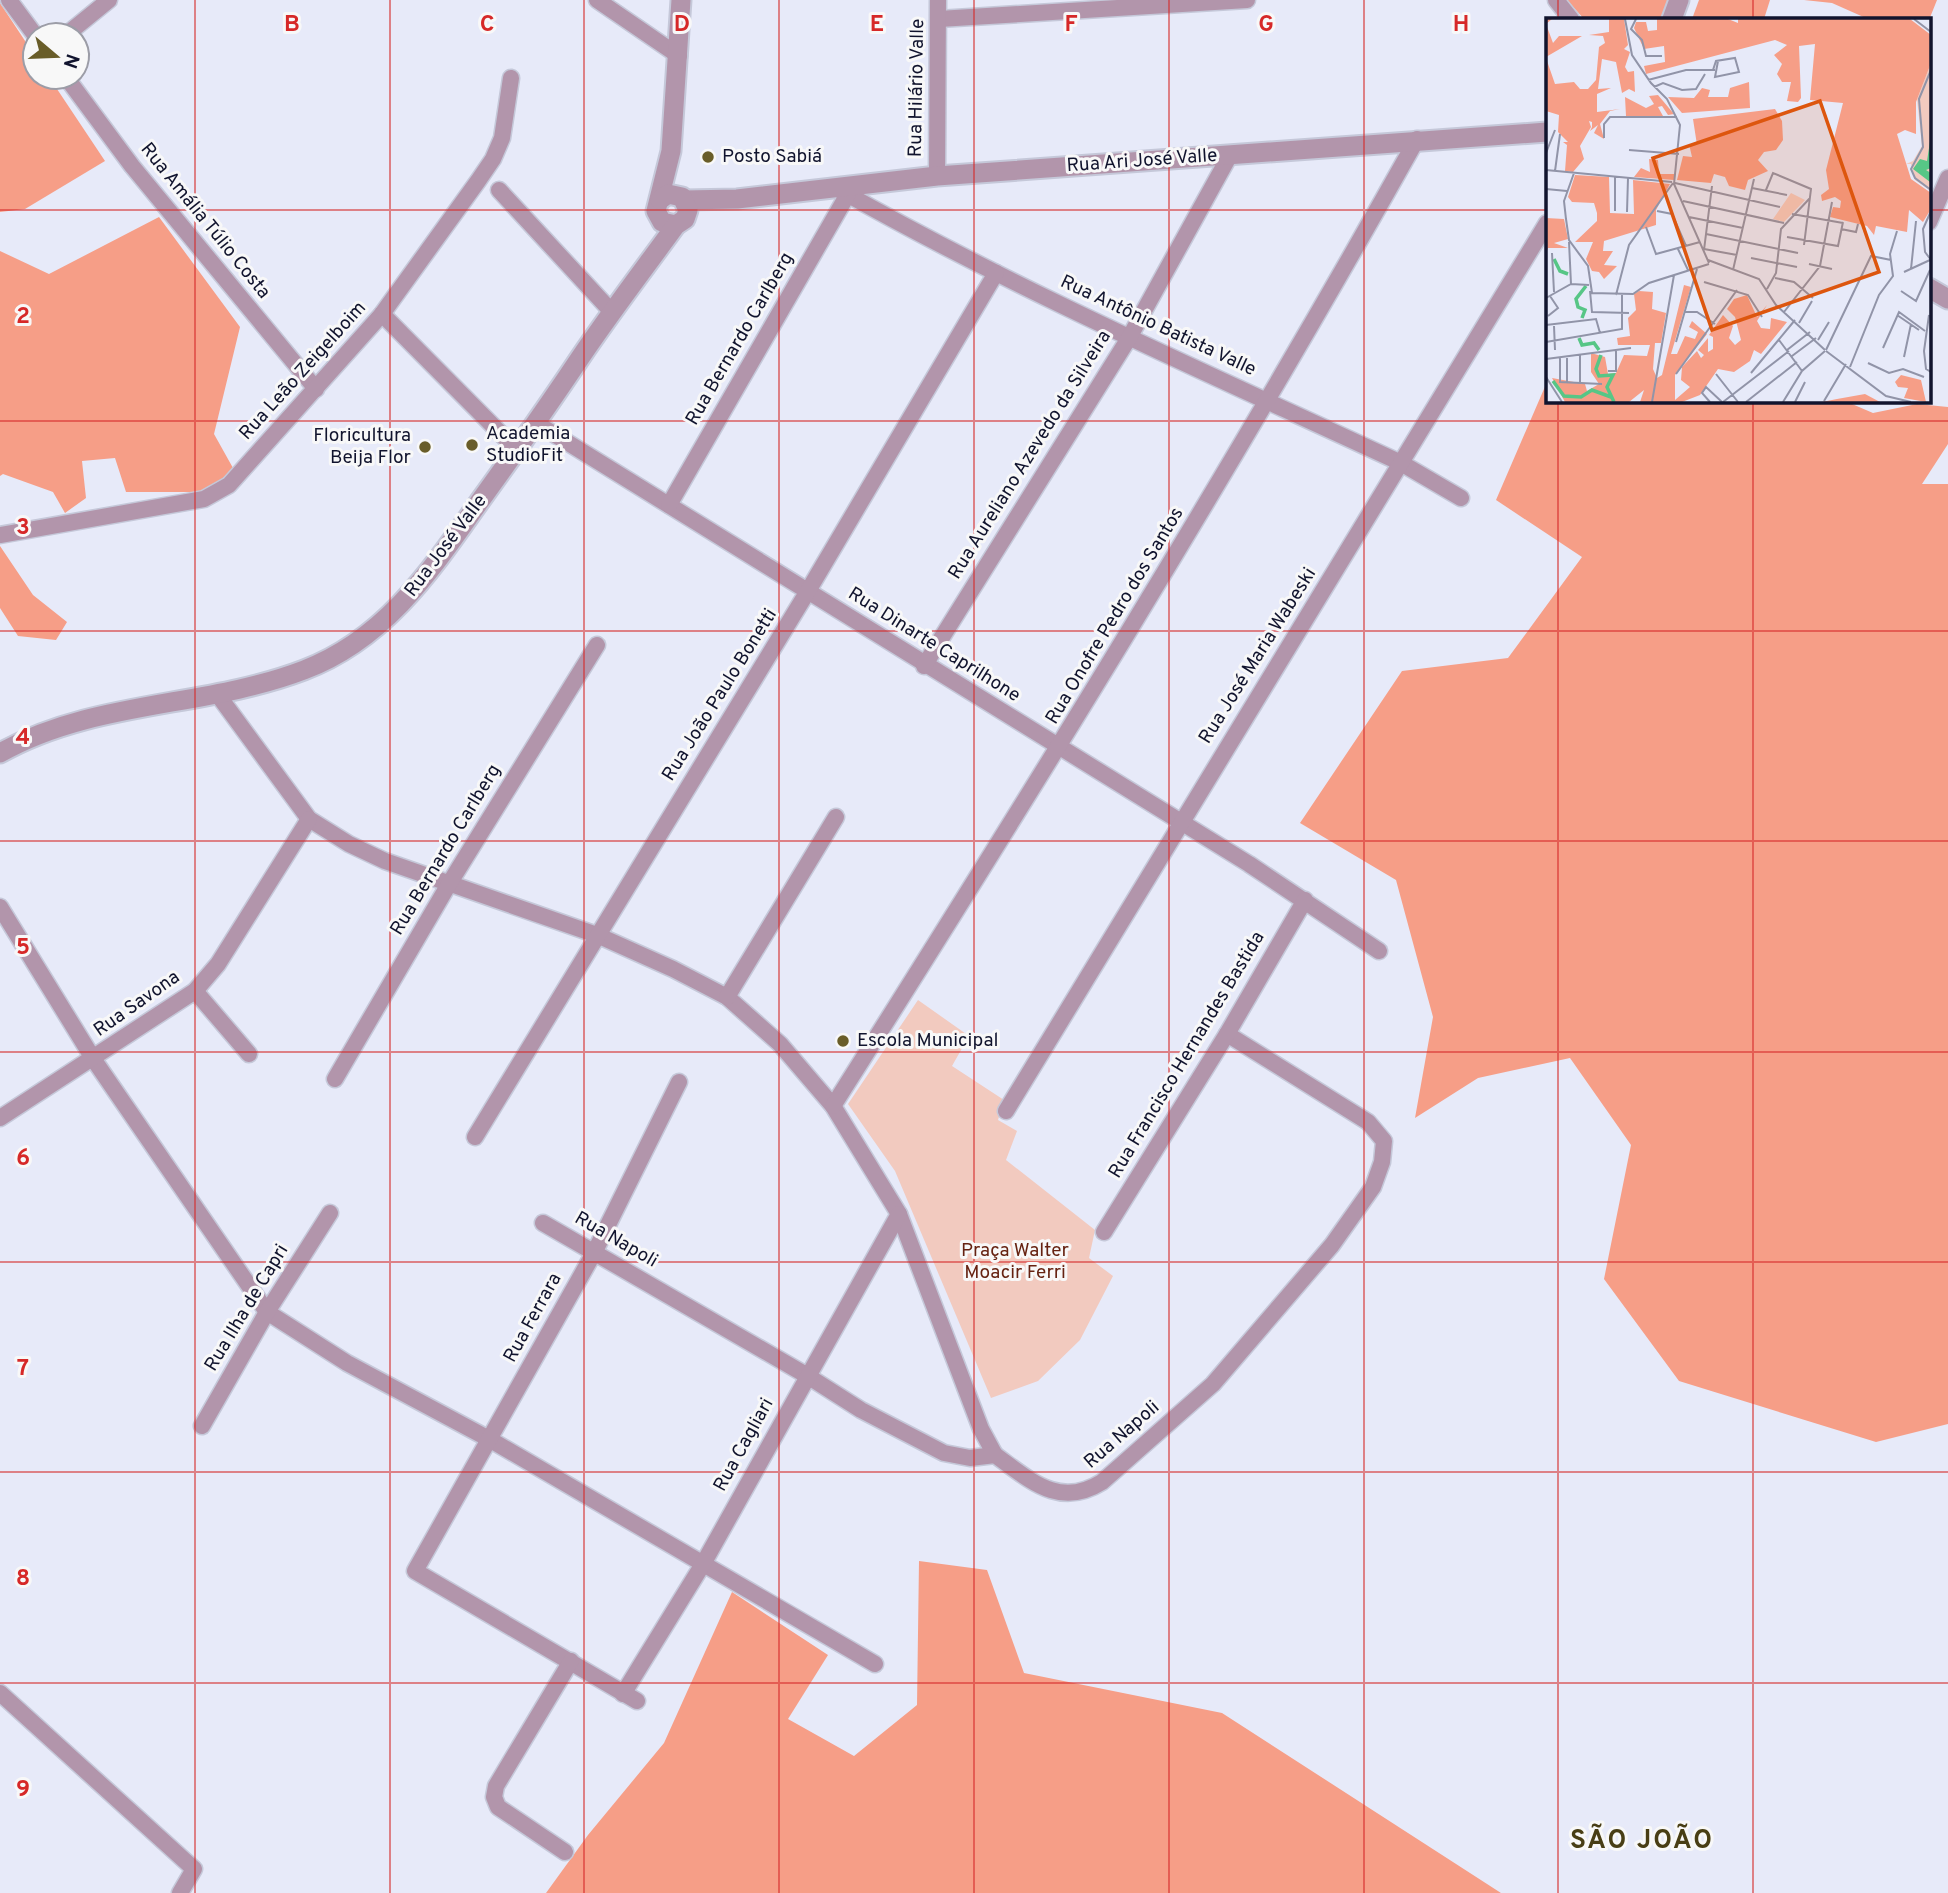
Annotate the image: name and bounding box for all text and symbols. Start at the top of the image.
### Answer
text: B [284,11,300,40]
text: C [480,11,494,40]
text: D [674,11,690,40]
text: E [870,11,884,40]
text: F [1064,11,1078,40]
text: G [1258,11,1274,40]
text: H [1453,11,1469,40]
inset map [1546,18,1930,402]
street label: Rua Hilário Valle [904,19,930,157]
north arrow [21,21,91,91]
text: N [57,51,84,71]
street label: Rua Amália Túlio Costa [135,138,275,304]
street label: Rua Ari José Valle [1066,144,1218,178]
place label: Posto Sabiá [722,145,822,169]
marker: Posto Sabiá [700,149,716,165]
street label: Rua Bernardo Carlberg [681,248,799,430]
street label: Rua Antônio Batista Valle [1056,270,1260,382]
street label: Rua Leão Zeigelboim [234,297,372,445]
text: 2 [16,303,30,332]
street label: Rua Aureliano Azevedo da Silveira [943,326,1117,584]
place label: Academia StudioFit [486,422,570,468]
place label: Floricultura Beija Flor [313,424,412,470]
marker: Academia StudioFit [464,437,480,453]
marker: Floricultura Beija Flor [417,439,433,455]
street label: Rua José Valle [400,490,492,602]
street label: Rua Onofre Pedro dos Santos [1041,503,1189,729]
text: 3 [16,514,30,543]
street label: Rua José Maria Wabeski [1194,563,1322,749]
street label: Rua Dinarte Caprilhone [843,582,1025,708]
street label: Rua João Paulo Bonetti [657,604,783,786]
text: 4 [16,724,30,753]
street label: Rua Bernardo Carlberg [385,760,507,940]
street label: Rua Francisco Hernandes Bastida [1104,927,1270,1183]
text: 5 [16,934,30,963]
street label: Rua Savona [89,966,185,1042]
place label: Escola Municipal [857,1029,998,1053]
marker: Escola Municipal [835,1033,851,1049]
text: 6 [16,1145,30,1174]
street label: Rua Napoli [570,1207,662,1273]
park label: Praça Walter Moacir Ferri [961,1239,1070,1285]
street label: Rua Ilha de Capri [200,1240,294,1376]
street label: Rua Ferrara [499,1269,567,1367]
text: 7 [17,1355,29,1384]
street label: Rua Cagliari [709,1394,779,1496]
street label: Rua Napoli [1079,1396,1165,1474]
text: 8 [16,1565,30,1594]
text: 9 [16,1776,30,1805]
district label: SÃO JOÃO [1570,1823,1714,1858]

